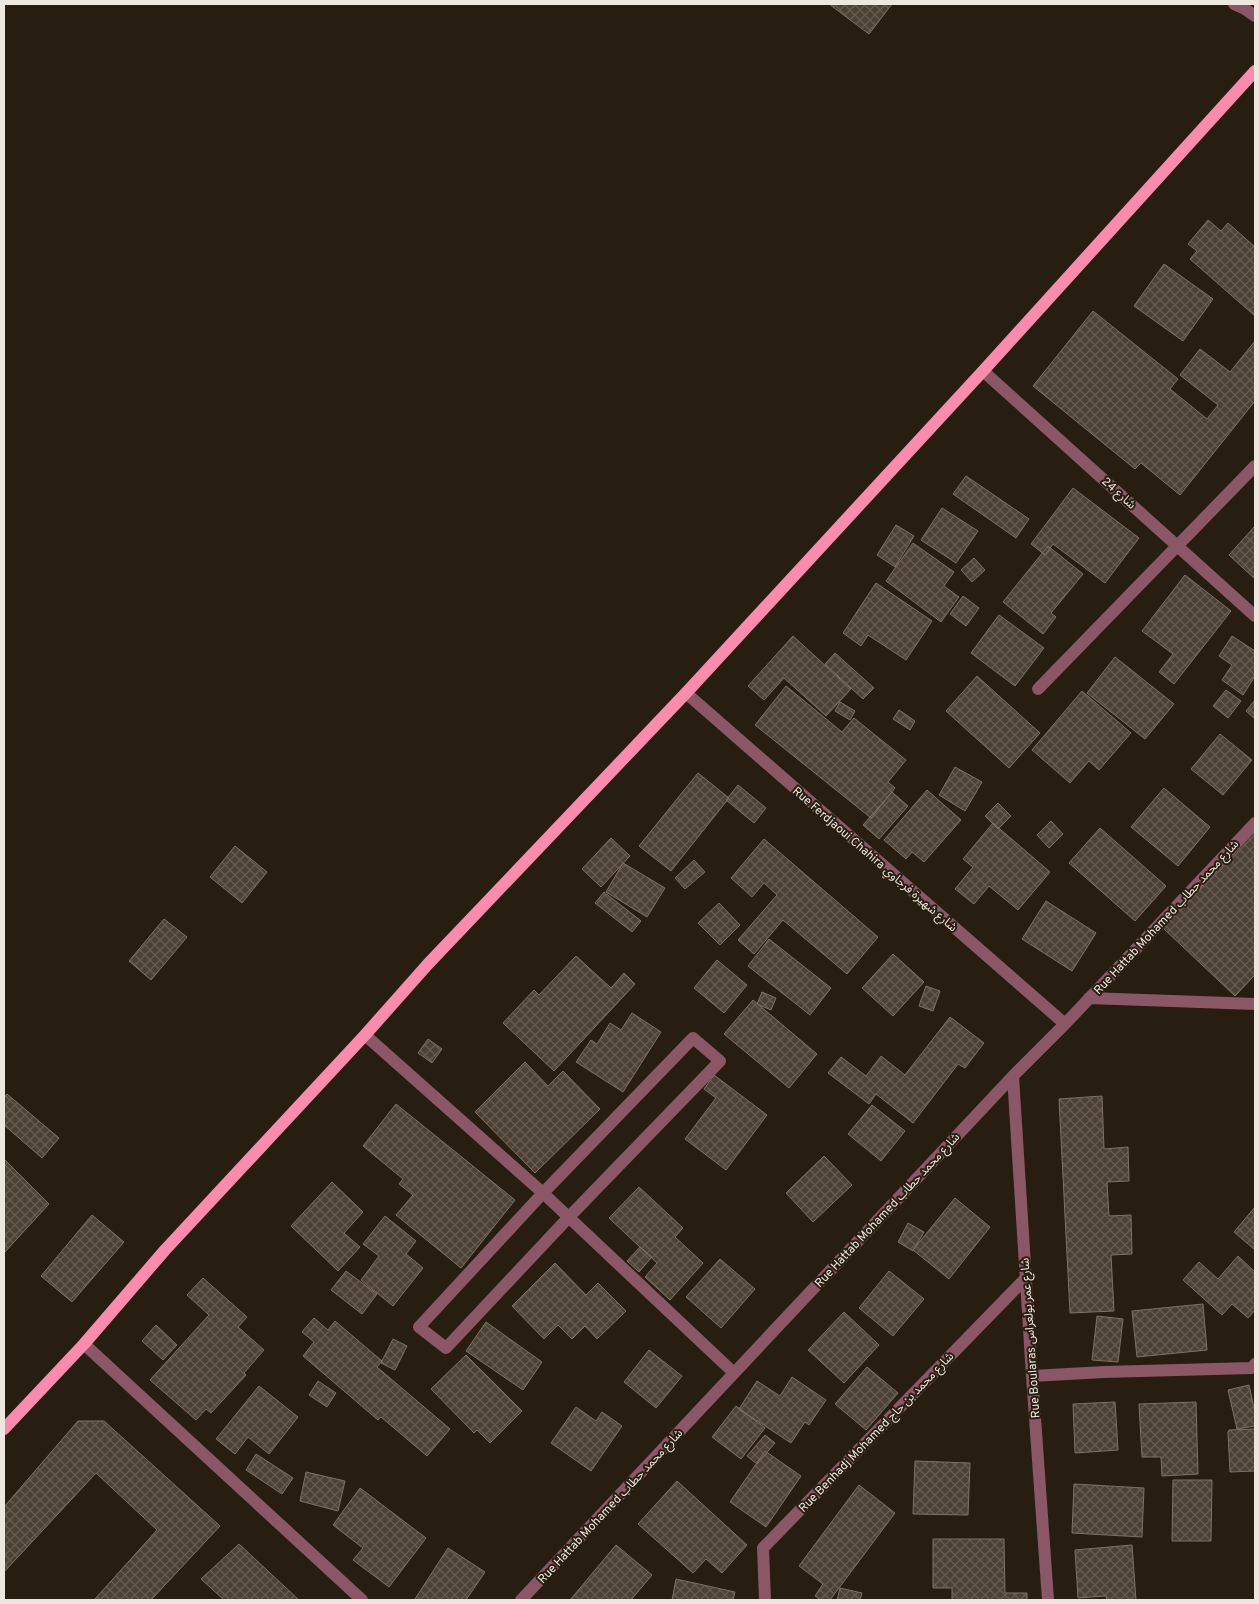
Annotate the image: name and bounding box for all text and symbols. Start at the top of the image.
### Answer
street label: شارع 24 [1098,474,1139,513]
street label: Rue Ferdjaoui Chahira شارع شهيرة فرجاوي [788,784,960,936]
street label: Rue Hattab Mohamed شارع محمد حطاب [1091,837,1243,999]
street label: Rue Hattab Mohamed شارع محمد حطاب [812,1130,964,1292]
street label: Rue Boularas شارع عمر بولعراس [1017,1257,1045,1419]
street label: Rue Benhadj Mohamed شارع محمد بن حاج [796,1349,958,1516]
street label: Rue Hattab Mohamed شارع محمد حطاب [535,1426,687,1588]

